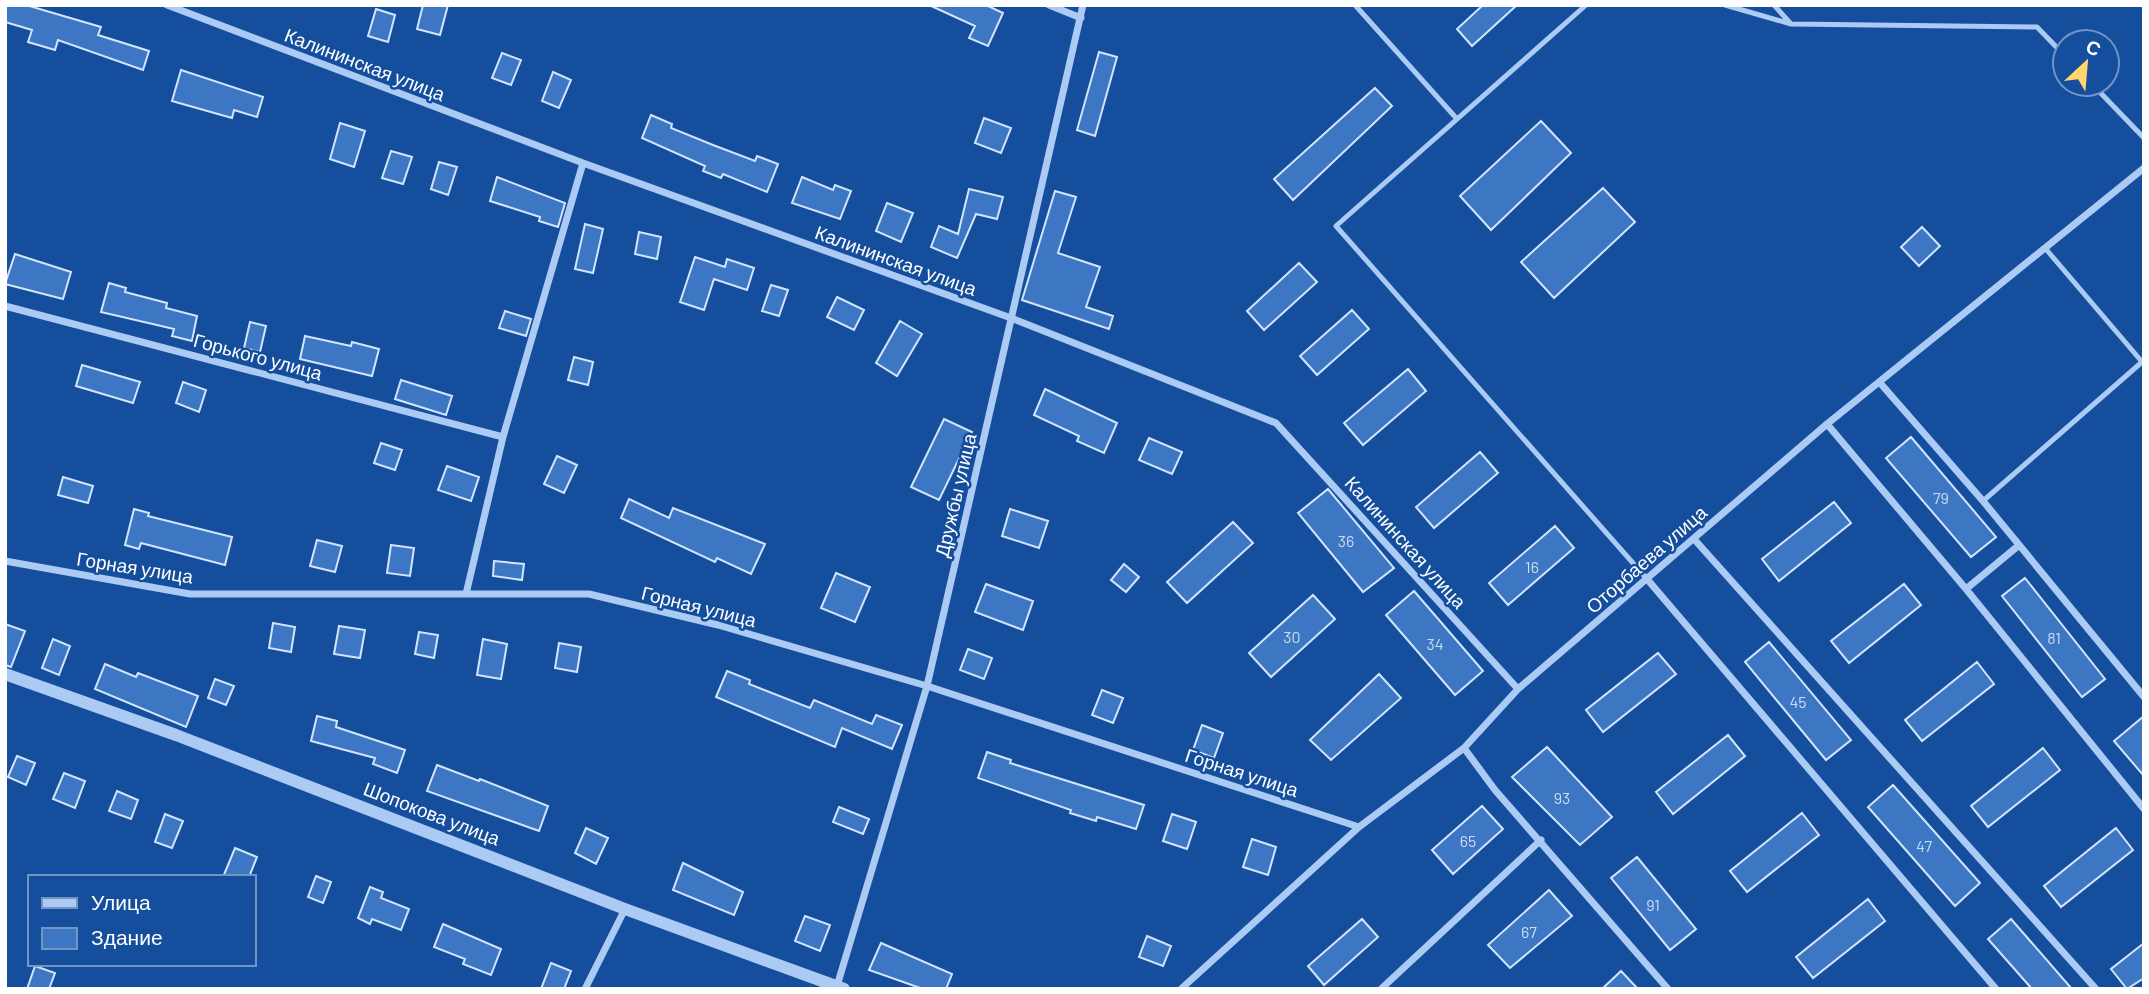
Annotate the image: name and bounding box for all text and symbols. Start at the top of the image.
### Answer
street label: Калининская улица [281,23,449,105]
north arrow [2051,28,2121,98]
text: С [2082,34,2105,61]
street label: Калининская улица [812,220,980,300]
street label: Горького улица [191,328,325,384]
street label: Дружбы улица [930,430,981,559]
street label: Калининская улица [1341,471,1472,613]
house number: 79 [1933,488,1949,507]
street label: Оторбаева улица [1581,500,1711,618]
house number: 36 [1338,531,1354,550]
street label: Горная улица [75,546,195,588]
house number: 16 [1525,557,1539,576]
street label: Горная улица [639,581,759,631]
house number: 30 [1283,627,1301,646]
house number: 81 [2047,628,2061,647]
house number: 34 [1426,634,1444,653]
house number: 45 [1789,692,1807,711]
street label: Горная улица [1183,743,1302,801]
street label: Шопокова улица [360,776,504,850]
house number: 93 [1554,788,1570,807]
house number: 65 [1460,831,1476,850]
house number: 47 [1916,836,1932,855]
legend [28,875,256,966]
text: Улица [91,889,151,914]
house number: 91 [1646,895,1660,914]
house number: 67 [1521,922,1537,941]
text: Здание [91,924,163,949]

